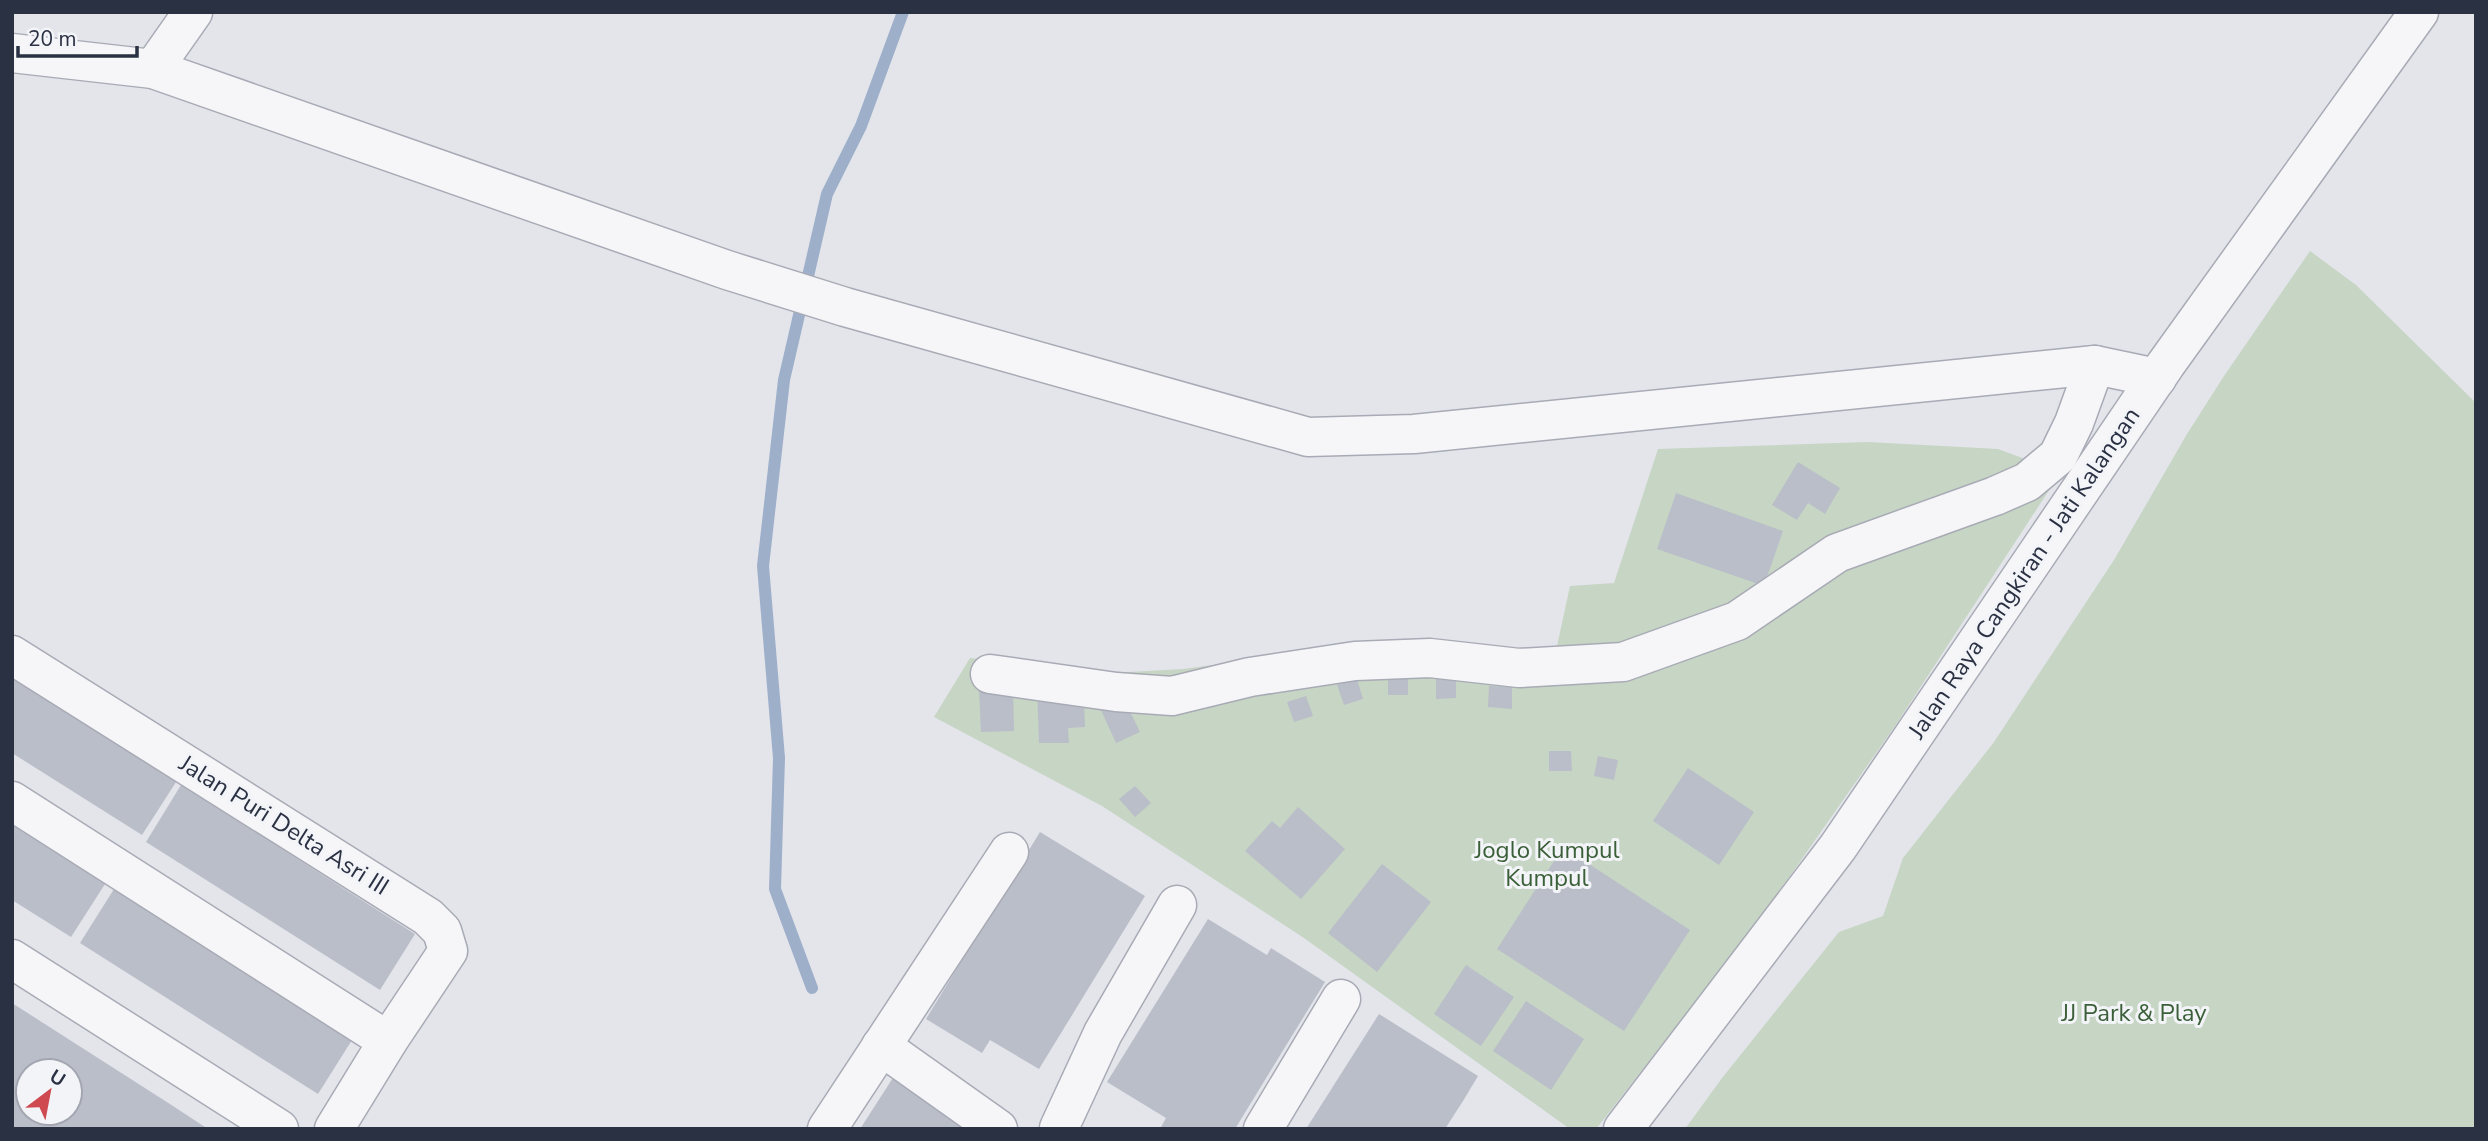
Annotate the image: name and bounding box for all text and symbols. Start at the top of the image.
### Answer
scale bar [18,14,136,58]
text: 20 m [28,25,77,53]
street label: Jalan Raya Cangkiran - Jati Kalangan [1900,401,2147,746]
street label: Jalan Puri Delta Asri III [172,747,395,903]
park label: Joglo Kumpul Kumpul [1473,834,1620,894]
park label: JJ Park & Play [2060,997,2207,1029]
north arrow [14,1057,84,1127]
text: U [45,1064,70,1093]

